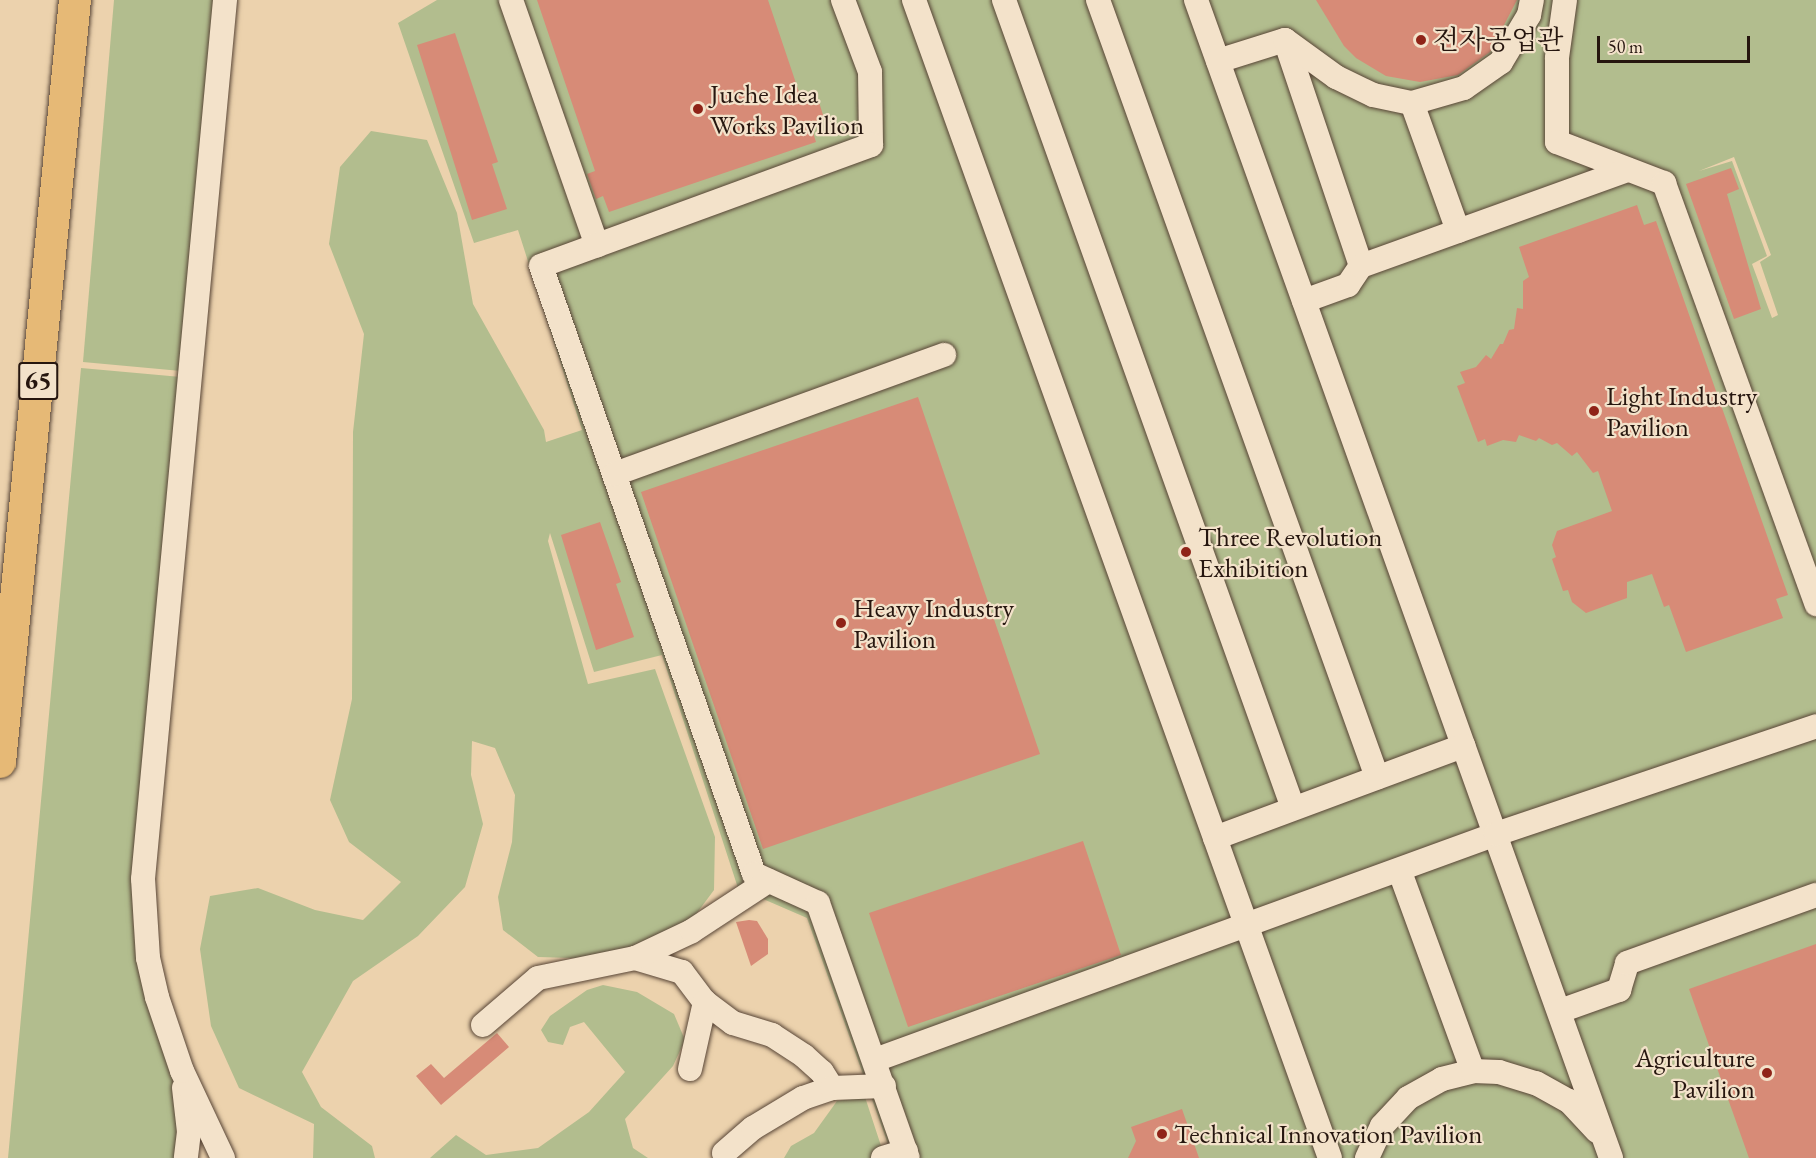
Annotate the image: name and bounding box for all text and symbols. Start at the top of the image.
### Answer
place label: 전자공업관 [1433,24,1563,56]
scale bar [1600,24,1753,62]
marker: 전자공업관 [1414,33,1428,47]
text: 50 m [1608,35,1643,58]
place label: Juche Idea Works Pavilion [710,77,864,140]
marker: Juche Idea Works Pavilion [691,102,705,116]
road number: 65 [17,358,59,404]
place label: Light Industry Pavilion [1606,379,1757,442]
marker: Light Industry Pavilion [1587,404,1601,418]
place label: Three Revolution Exhibition [1198,520,1383,583]
marker: Three Revolution Exhibition [1179,545,1193,559]
place label: Heavy Industry Pavilion [853,591,1014,654]
marker: Heavy Industry Pavilion [834,616,848,630]
place label: Agriculture Pavilion [1635,1041,1755,1104]
marker: Agriculture Pavilion [1760,1066,1774,1080]
place label: Technical Innovation Pavilion [1174,1118,1482,1150]
marker: Technical Innovation Pavilion [1155,1127,1169,1141]

